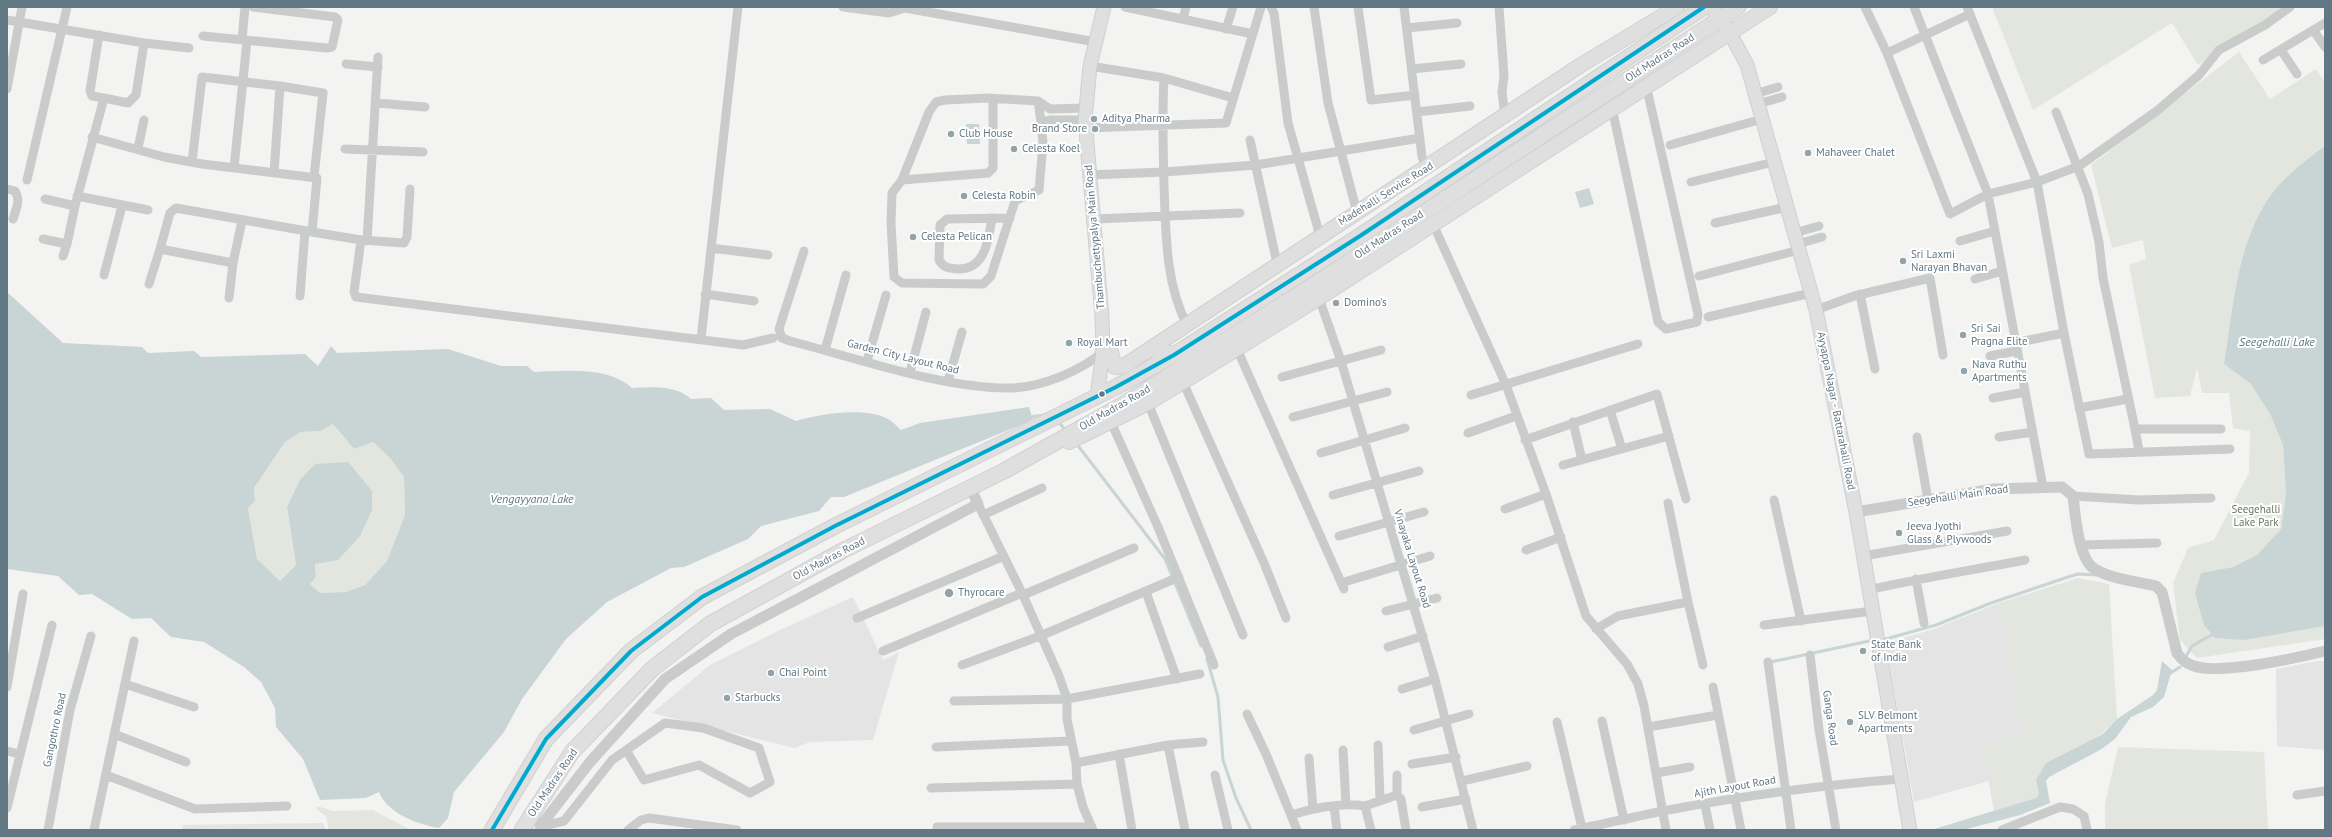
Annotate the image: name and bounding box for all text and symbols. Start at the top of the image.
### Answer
street label: Old Madras Road [1623,31,1697,85]
place label: Aditya Pharma [1102,112,1170,126]
marker: Aditya Pharma [1089,114,1099,124]
place label: Brand Store [1032,122,1087,136]
marker: Brand Store [1090,124,1100,134]
place label: Club House [959,127,1013,141]
marker: Club House [946,129,956,139]
place label: Celesta Koel [1022,142,1080,156]
marker: Celesta Koel [1009,144,1019,154]
place label: Mahaveer Chalet [1816,146,1895,160]
marker: Mahaveer Chalet [1803,148,1813,158]
street label: Madehalli Service Road [1336,159,1436,229]
street label: Thambuchettypalya Main Road [1082,164,1108,310]
place label: Celesta Robin [972,189,1036,203]
marker: Celesta Robin [959,191,969,201]
street label: Old Madras Road [1352,208,1426,262]
place label: Celesta Pelican [921,230,992,244]
marker: Celesta Pelican [908,232,918,242]
place label: Sri Laxmi Narayan Bhavan [1911,248,1987,274]
marker: Sri Laxmi Narayan Bhavan [1898,256,1908,266]
place label: Domino's [1344,296,1387,310]
marker: Domino's [1331,298,1341,308]
place label: Sri Sai Pragna Elite [1971,322,2028,348]
marker: Sri Sai Pragna Elite [1958,330,1968,340]
street label: Ayyappa Nagar - Battarahalli Road [1814,331,1858,491]
place label: Royal Mart [1077,336,1127,350]
water label: Seegehalli Lake [2239,336,2315,350]
street label: Garden City Layout Road [846,337,960,377]
marker: Royal Mart [1064,338,1074,348]
place label: Nava Ruthu Apartments [1972,358,2027,384]
marker: Nava Ruthu Apartments [1959,366,1969,376]
street label: Old Madras Road [1077,382,1153,434]
unlabelled marker [1097,389,1107,399]
street label: Seegehalli Main Road [1907,482,2009,510]
water label: Vengayyana Lake [490,493,574,507]
park label: Seegehalli Lake Park [2231,503,2281,529]
street label: Vinayaka Layout Road [1391,508,1433,610]
place label: Jeeva Jyothi Glass & Plywoods [1907,520,1991,546]
marker: Jeeva Jyothi Glass & Plywoods [1894,528,1904,538]
street label: Old Madras Road [791,534,867,584]
place label: Thyrocare [958,586,1005,600]
marker: Thyrocare [943,587,955,599]
place label: State Bank of India [1871,638,1921,664]
marker: State Bank of India [1858,646,1868,656]
place label: Chai Point [779,666,827,680]
marker: Chai Point [766,668,776,678]
street label: Ganga Road [1820,689,1840,747]
place label: Starbucks [735,691,780,705]
street label: Gangothro Road [41,692,69,768]
marker: Starbucks [722,693,732,703]
place label: SLV Belmont Apartments [1858,709,1917,735]
marker: SLV Belmont Apartments [1845,717,1855,727]
street label: Old Madras Road [525,746,581,820]
street label: Ajith Layout Road [1693,773,1777,801]

